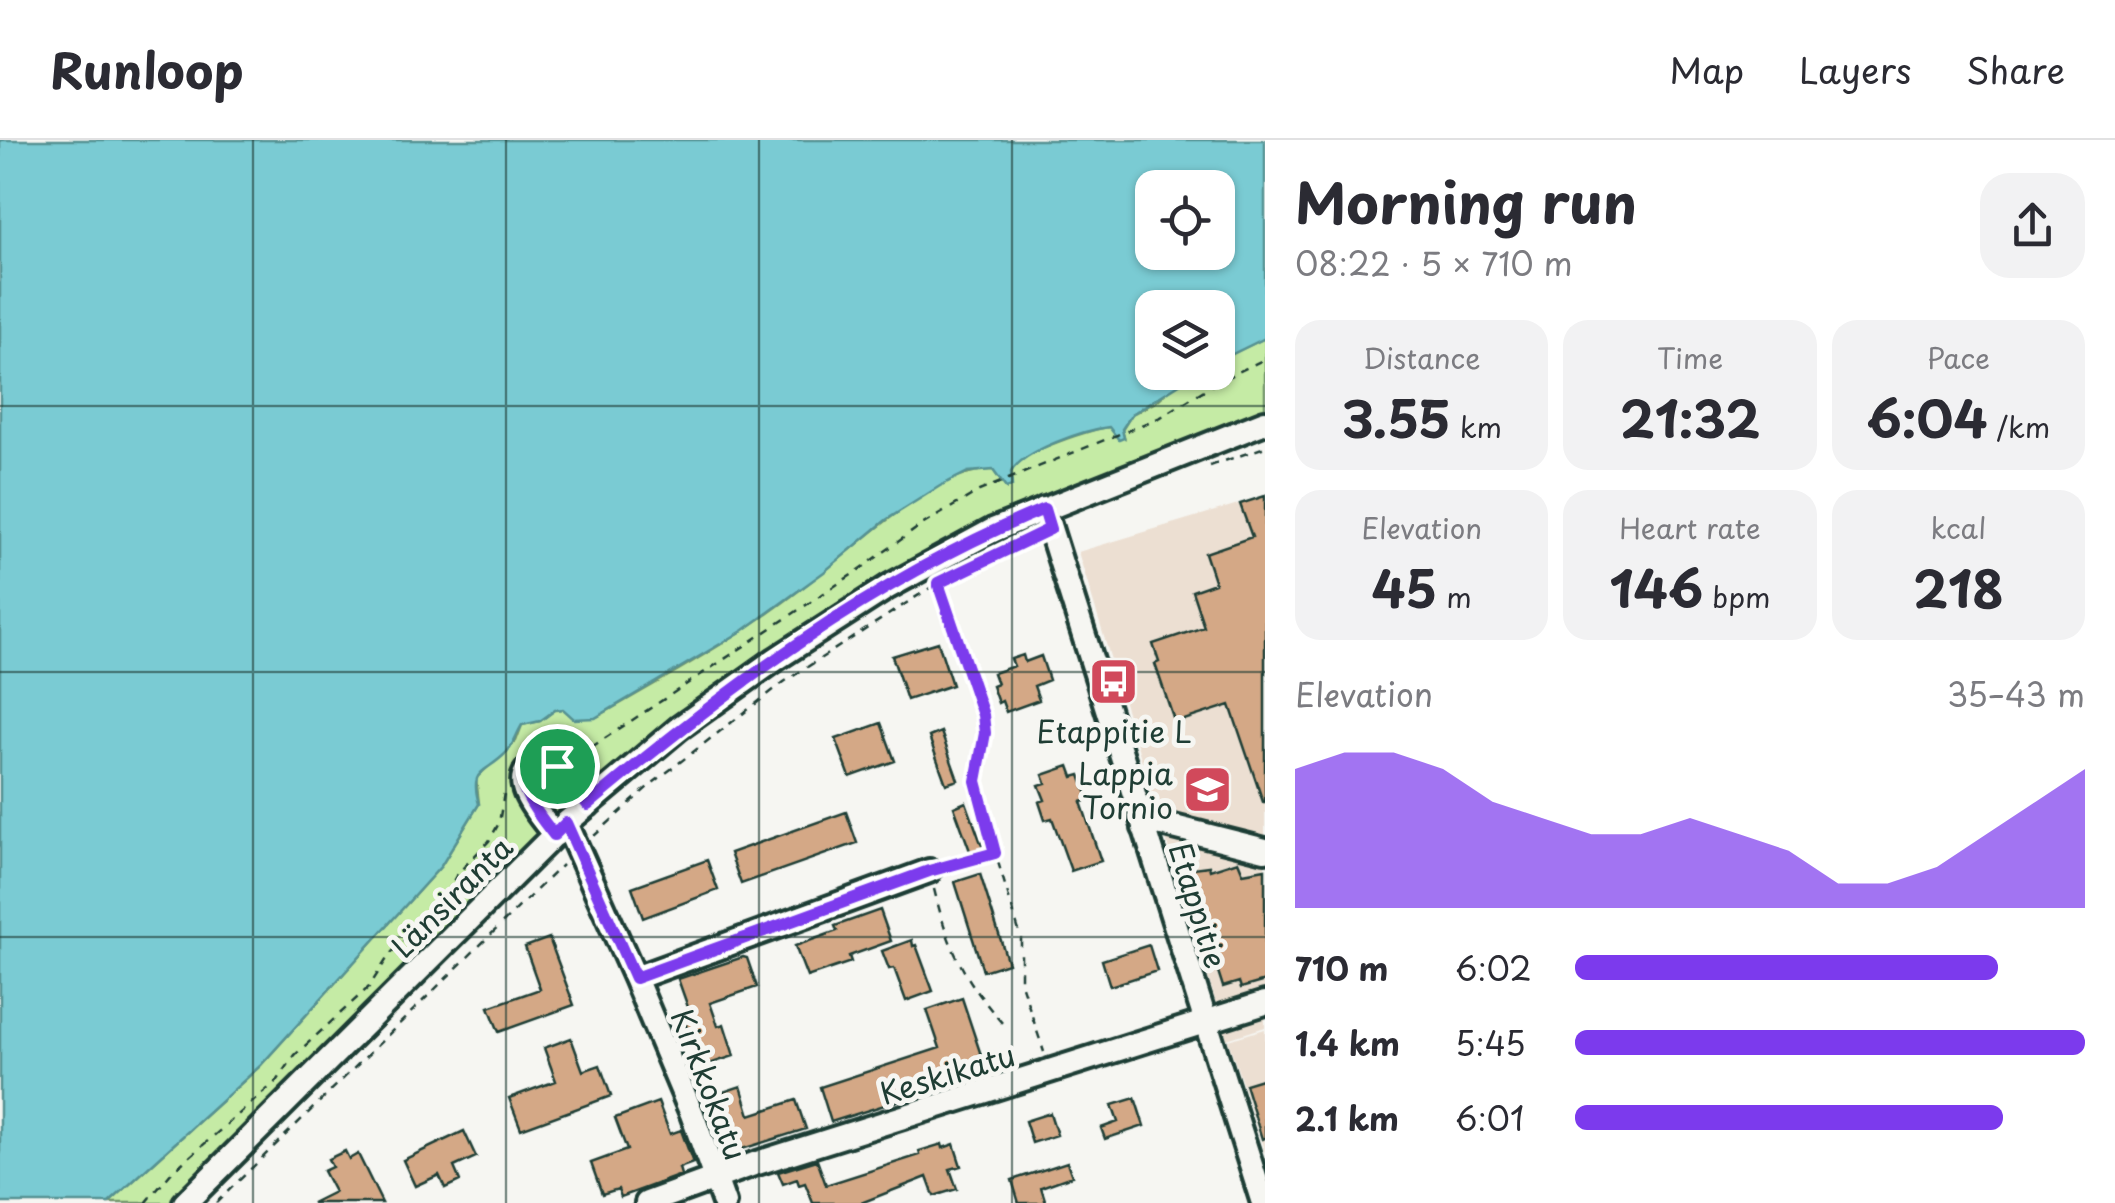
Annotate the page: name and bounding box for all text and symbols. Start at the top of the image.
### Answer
text: Runloop [50,33,244,105]
text: Map [1669,43,1744,96]
text: Layers [1799,43,1911,96]
text: Share [1966,43,2065,96]
text: Morning run [1295,160,1637,243]
map controls [1135,170,1235,390]
button: locate [1135,170,1235,270]
button: share [1980,173,2085,278]
text: 08:22 · 5 × 710 m [1295,239,1573,287]
button: layers [1135,290,1235,390]
text: Distance [1363,336,1480,379]
text: Time [1657,336,1723,379]
text: Pace [1927,336,1990,379]
text: 3.55 [1341,379,1451,455]
text: 21:32 [1620,379,1760,455]
text: 6:04 [1866,379,1987,455]
text: km [1451,405,1502,448]
text: /km [1987,405,2050,448]
text: Elevation [1361,506,1482,549]
text: Heart rate [1619,506,1761,549]
text: kcal [1930,506,1986,549]
text: 45 [1372,549,1437,625]
text: 146 [1609,549,1703,625]
text: 218 [1913,549,2004,625]
text: m [1437,575,1472,618]
text: bpm [1703,575,1770,618]
bus stop icon: Etappitie L [1088,655,1140,707]
text: Elevation [1295,670,1433,718]
text: 35–43 m [1947,670,2085,718]
place label: Etappitie L [1036,708,1192,753]
pin [515,724,600,809]
icon: arrive [530,739,585,794]
place label: Lappia Tornio [1078,750,1173,829]
school or university icon: Lappia Tornio [1182,763,1234,815]
street label: Länsiranta [380,825,522,967]
street label: Etappitie [1159,837,1239,973]
text: 710 m [1295,944,1388,992]
text: 6:02 [1455,944,1532,992]
street label: Kirkkokatu [661,1002,759,1166]
text: 1.4 km [1295,1019,1400,1067]
text: 5:45 [1455,1019,1526,1067]
street label: Keskikatu [874,1031,1020,1115]
text: 2.1 km [1295,1094,1399,1142]
text: 6:01 [1455,1094,1524,1142]

